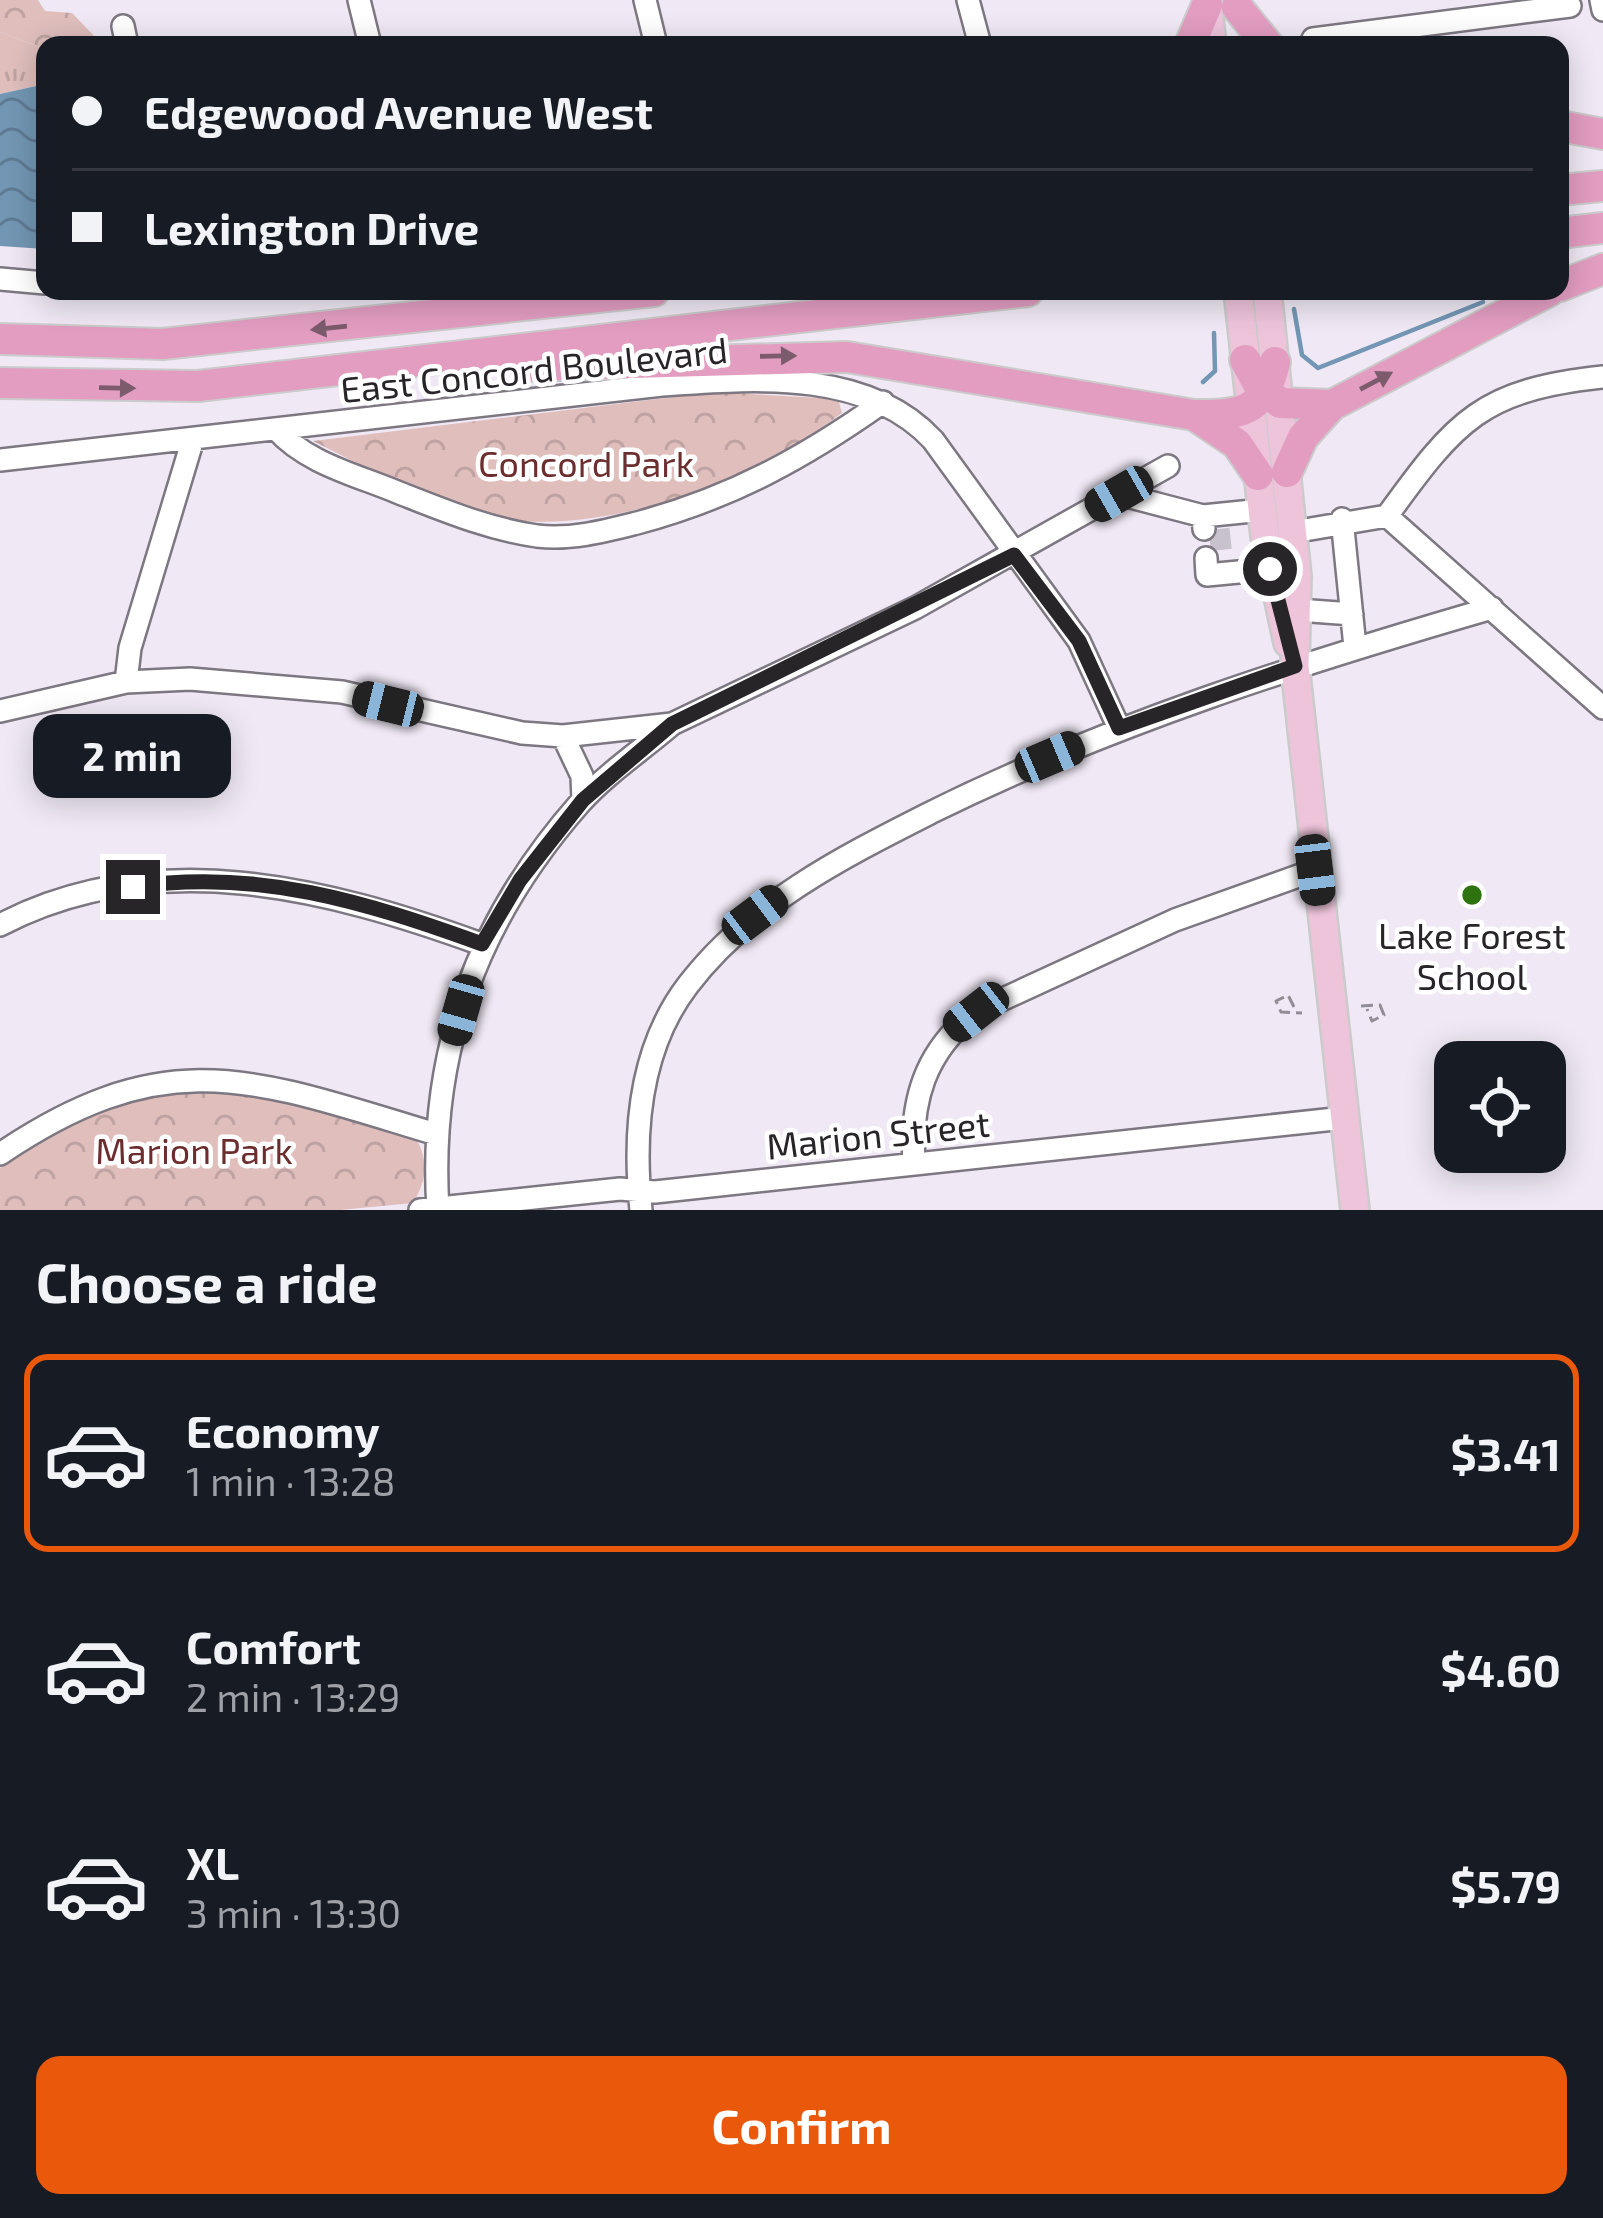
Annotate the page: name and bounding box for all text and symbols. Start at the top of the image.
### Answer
text: Edgewood Avenue West [144,84,653,138]
text: Lexington Drive [144,200,479,254]
one-way arrow [310,318,347,337]
street label: East Concord Boulevard [338,327,729,410]
one-way arrow [760,347,798,366]
one-way arrow [1358,372,1393,392]
one-way arrow [99,378,137,398]
park label: Concord Park [478,441,694,484]
car [1079,460,1159,528]
route start [1243,542,1297,596]
car [349,678,427,730]
callout: 2 min [34,713,232,797]
car [1010,726,1090,788]
text: 2 min [82,732,182,779]
car [1293,832,1337,908]
route end [106,860,160,914]
car [715,879,795,951]
marker: Lake Forest School [1459,882,1485,908]
place label: Lake Forest School [1378,913,1566,997]
car [434,970,488,1050]
car [937,976,1015,1048]
map controls [1434,1041,1566,1173]
button: locate [1434,1041,1566,1173]
street label: Marion Street [764,1100,992,1167]
park label: Marion Park [95,1128,293,1171]
text: Choose a ride [36,1249,378,1314]
icon: car [42,1399,150,1507]
text: Economy [186,1403,380,1457]
text: $3.41 [1451,1426,1561,1480]
text: 1 min · 13:28 [186,1457,395,1504]
icon: car [42,1615,150,1723]
text: Comfort [186,1619,361,1673]
text: $4.60 [1440,1642,1561,1696]
text: 2 min · 13:29 [186,1673,400,1720]
icon: car [42,1831,150,1939]
text: XL [186,1835,239,1889]
text: $5.79 [1450,1858,1561,1912]
text: 3 min · 13:30 [186,1889,401,1936]
button: Confirm [36,2056,1567,2194]

